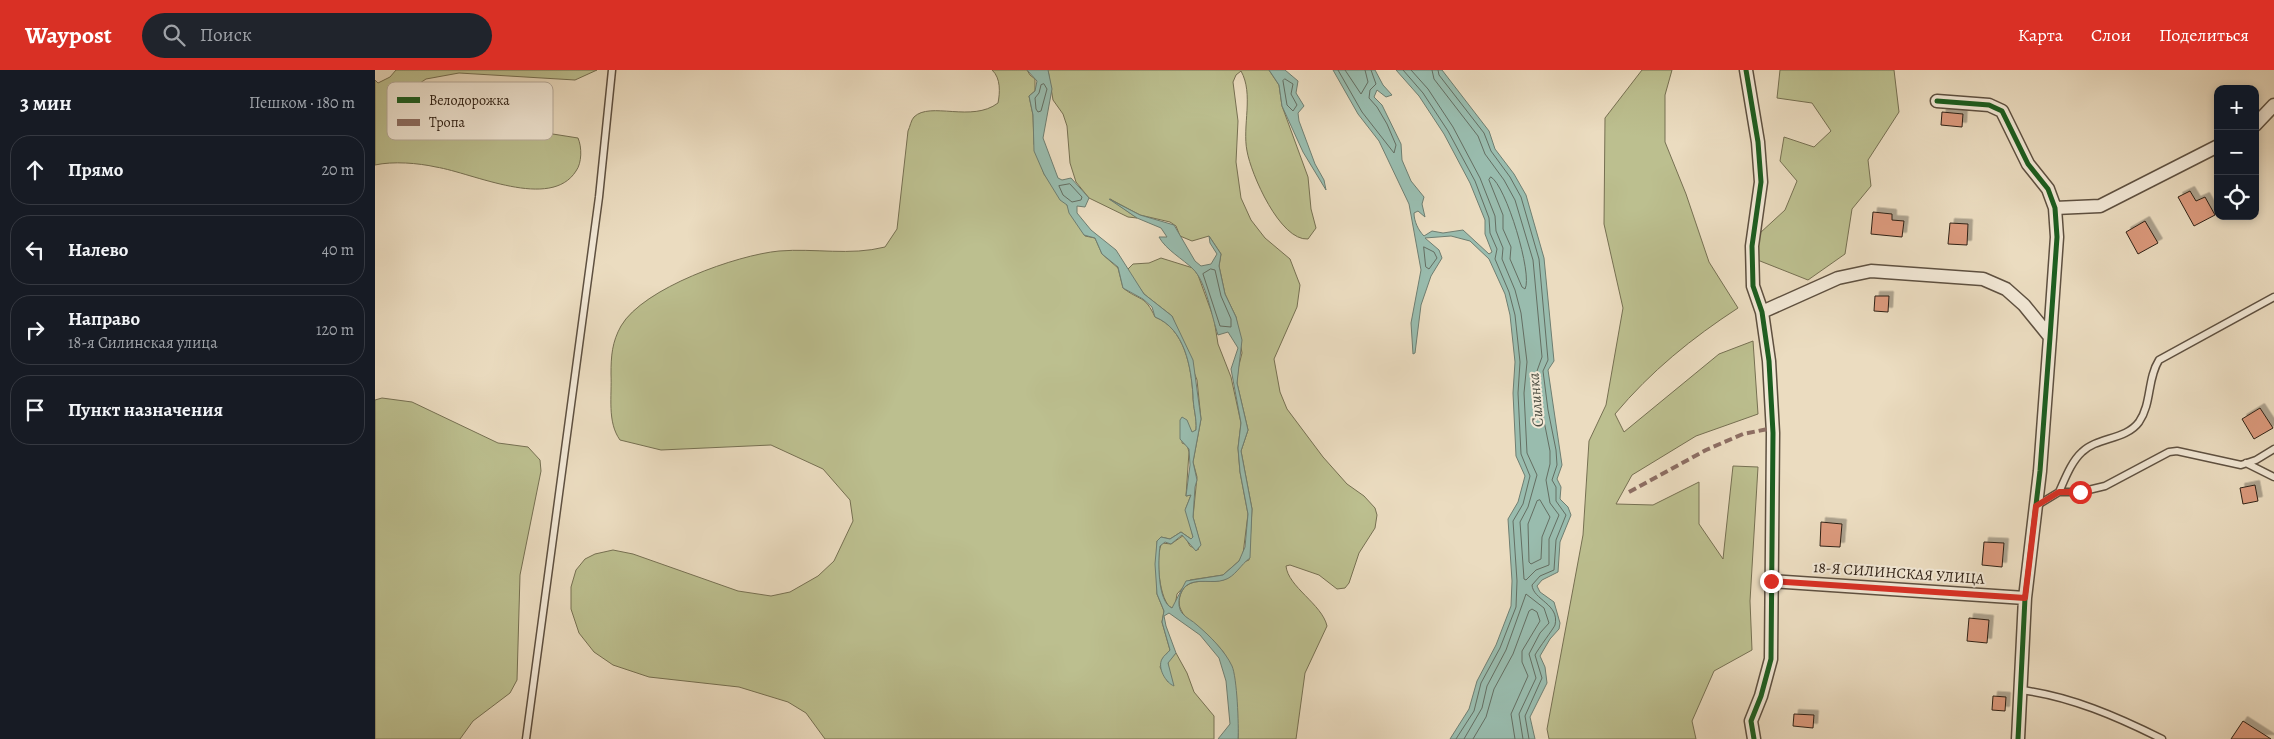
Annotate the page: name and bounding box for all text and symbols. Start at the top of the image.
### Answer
search box [142,13,492,58]
text: Waypost [25,19,112,51]
icon: search [160,21,188,49]
text: Поиск [200,22,252,48]
text: Карта [2018,23,2063,47]
text: Слои [2091,23,2131,47]
text: Поделиться [2159,23,2249,47]
legend [387,82,553,140]
map controls [2214,85,2259,220]
button: + [2214,85,2259,130]
text: 3 мин [20,89,72,117]
text: Велодорожка [429,91,510,110]
text: Пешком · 180 m [249,92,355,114]
text: Тропа [429,113,466,132]
button: − [2214,130,2259,175]
icon: ahead [21,156,49,184]
text: Прямо [68,157,123,183]
text: 20 m [321,159,354,181]
button: locate [2214,175,2259,220]
icon: left [21,236,49,264]
text: Налево [68,237,128,263]
text: 40 m [322,239,354,261]
text: Направо [68,306,140,332]
icon: right [21,316,49,344]
text: 120 m [316,319,354,341]
text: 18-я Силинская улица [68,332,218,354]
water label: Силинка [1523,372,1549,428]
icon: arrive [21,396,49,424]
text: Пункт назначения [68,397,223,423]
route start [2069,481,2092,504]
street label: 18-Я СИЛИНСКАЯ УЛИЦА [1813,557,1985,589]
route end [1760,570,1783,593]

